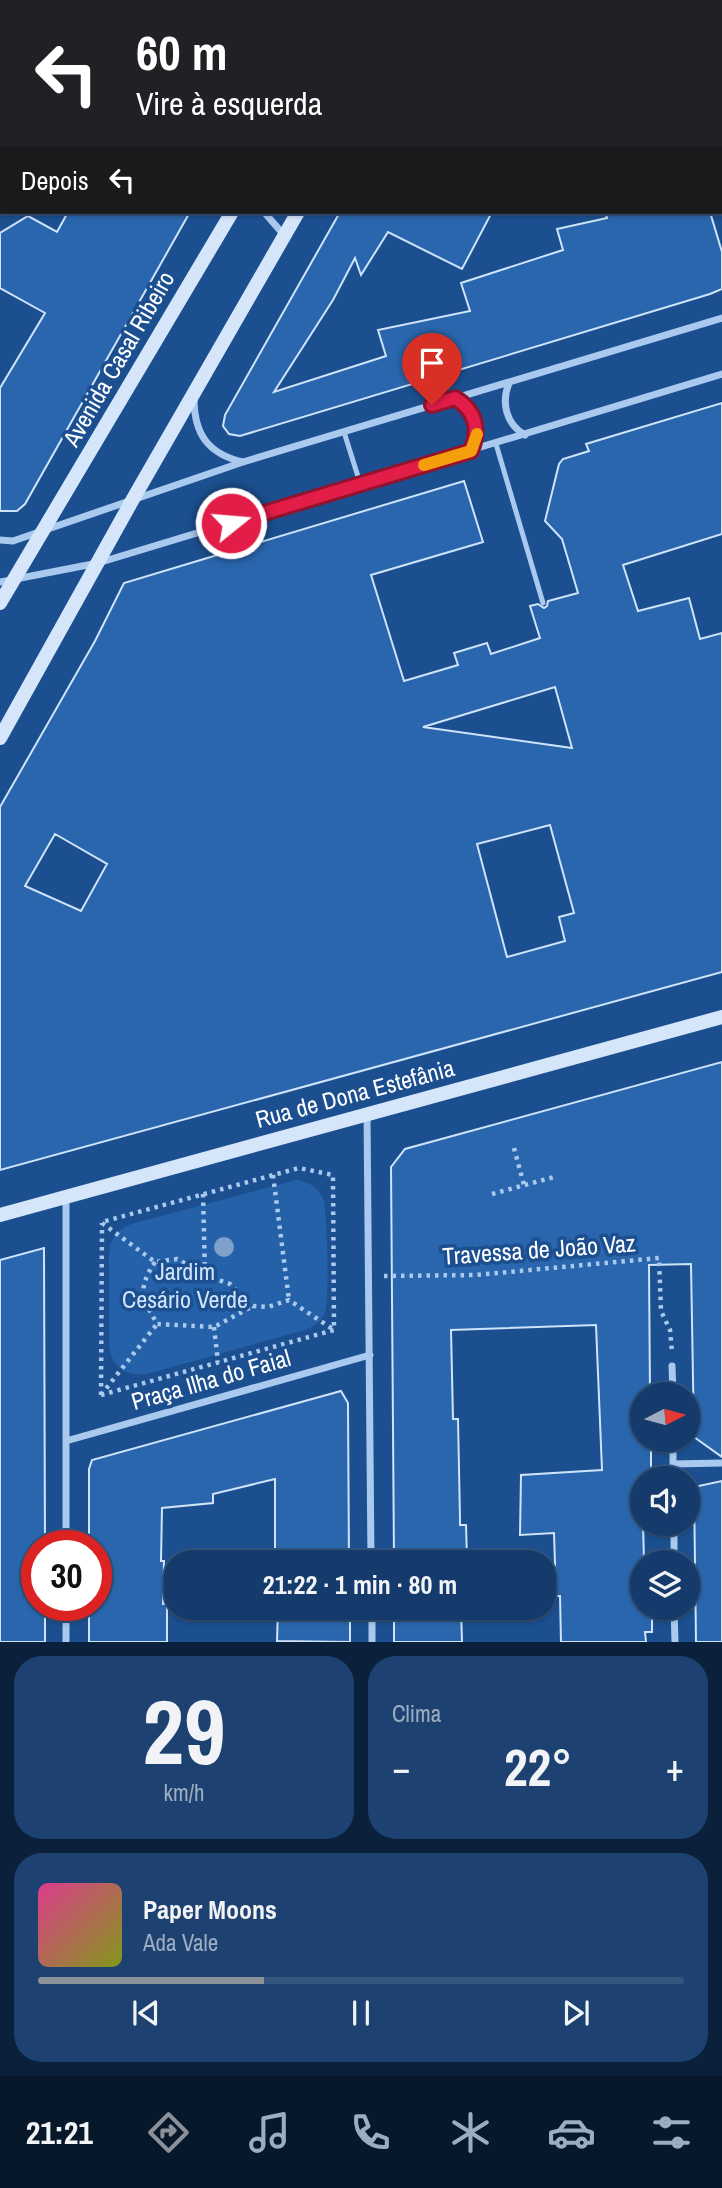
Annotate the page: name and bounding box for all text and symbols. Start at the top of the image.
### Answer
text: 60 m [136,19,228,85]
icon: left [21,28,112,119]
text: Vire à esquerda [136,82,322,125]
icon: left [103,161,141,199]
text: Depois [21,163,89,198]
street label: Avenida Casal Ribeiro [54,265,181,453]
pin [402,333,462,405]
icon: arrive [413,344,451,382]
position arrow [194,486,268,560]
street label: Rua de Dona Estefânia [252,1051,458,1135]
street label: Travessa de João Vaz [441,1226,637,1272]
park label: Jardim Cesário Verde [122,1255,248,1315]
street label: Praça Ilha do Faial [127,1341,294,1417]
north arrow [630,1382,700,1452]
map controls [630,1382,700,1620]
button: sound [630,1466,700,1536]
speed limit sign: 30 [21,1530,112,1621]
button: layers [630,1550,700,1620]
text: 21:22 · 1 min · 80 m [263,1567,457,1602]
text: 29 [143,1670,226,1792]
text: Clima [392,1698,441,1729]
text: 22° [504,1732,572,1802]
text: − [392,1742,410,1793]
text: + [666,1742,684,1793]
text: km/h [164,1777,204,1808]
text: Paper Moons [143,1892,277,1927]
text: Ada Vale [143,1927,218,1958]
icon: previous [127,1994,165,2032]
icon: pause [342,1994,380,2032]
icon: next [557,1994,595,2032]
icon: directions [144,2108,193,2157]
icon: music [245,2108,294,2157]
icon: phone [346,2108,395,2157]
icon: climate [446,2108,495,2157]
icon: car [547,2108,596,2157]
icon: filters [647,2108,696,2157]
text: 21:21 [26,2111,93,2154]

